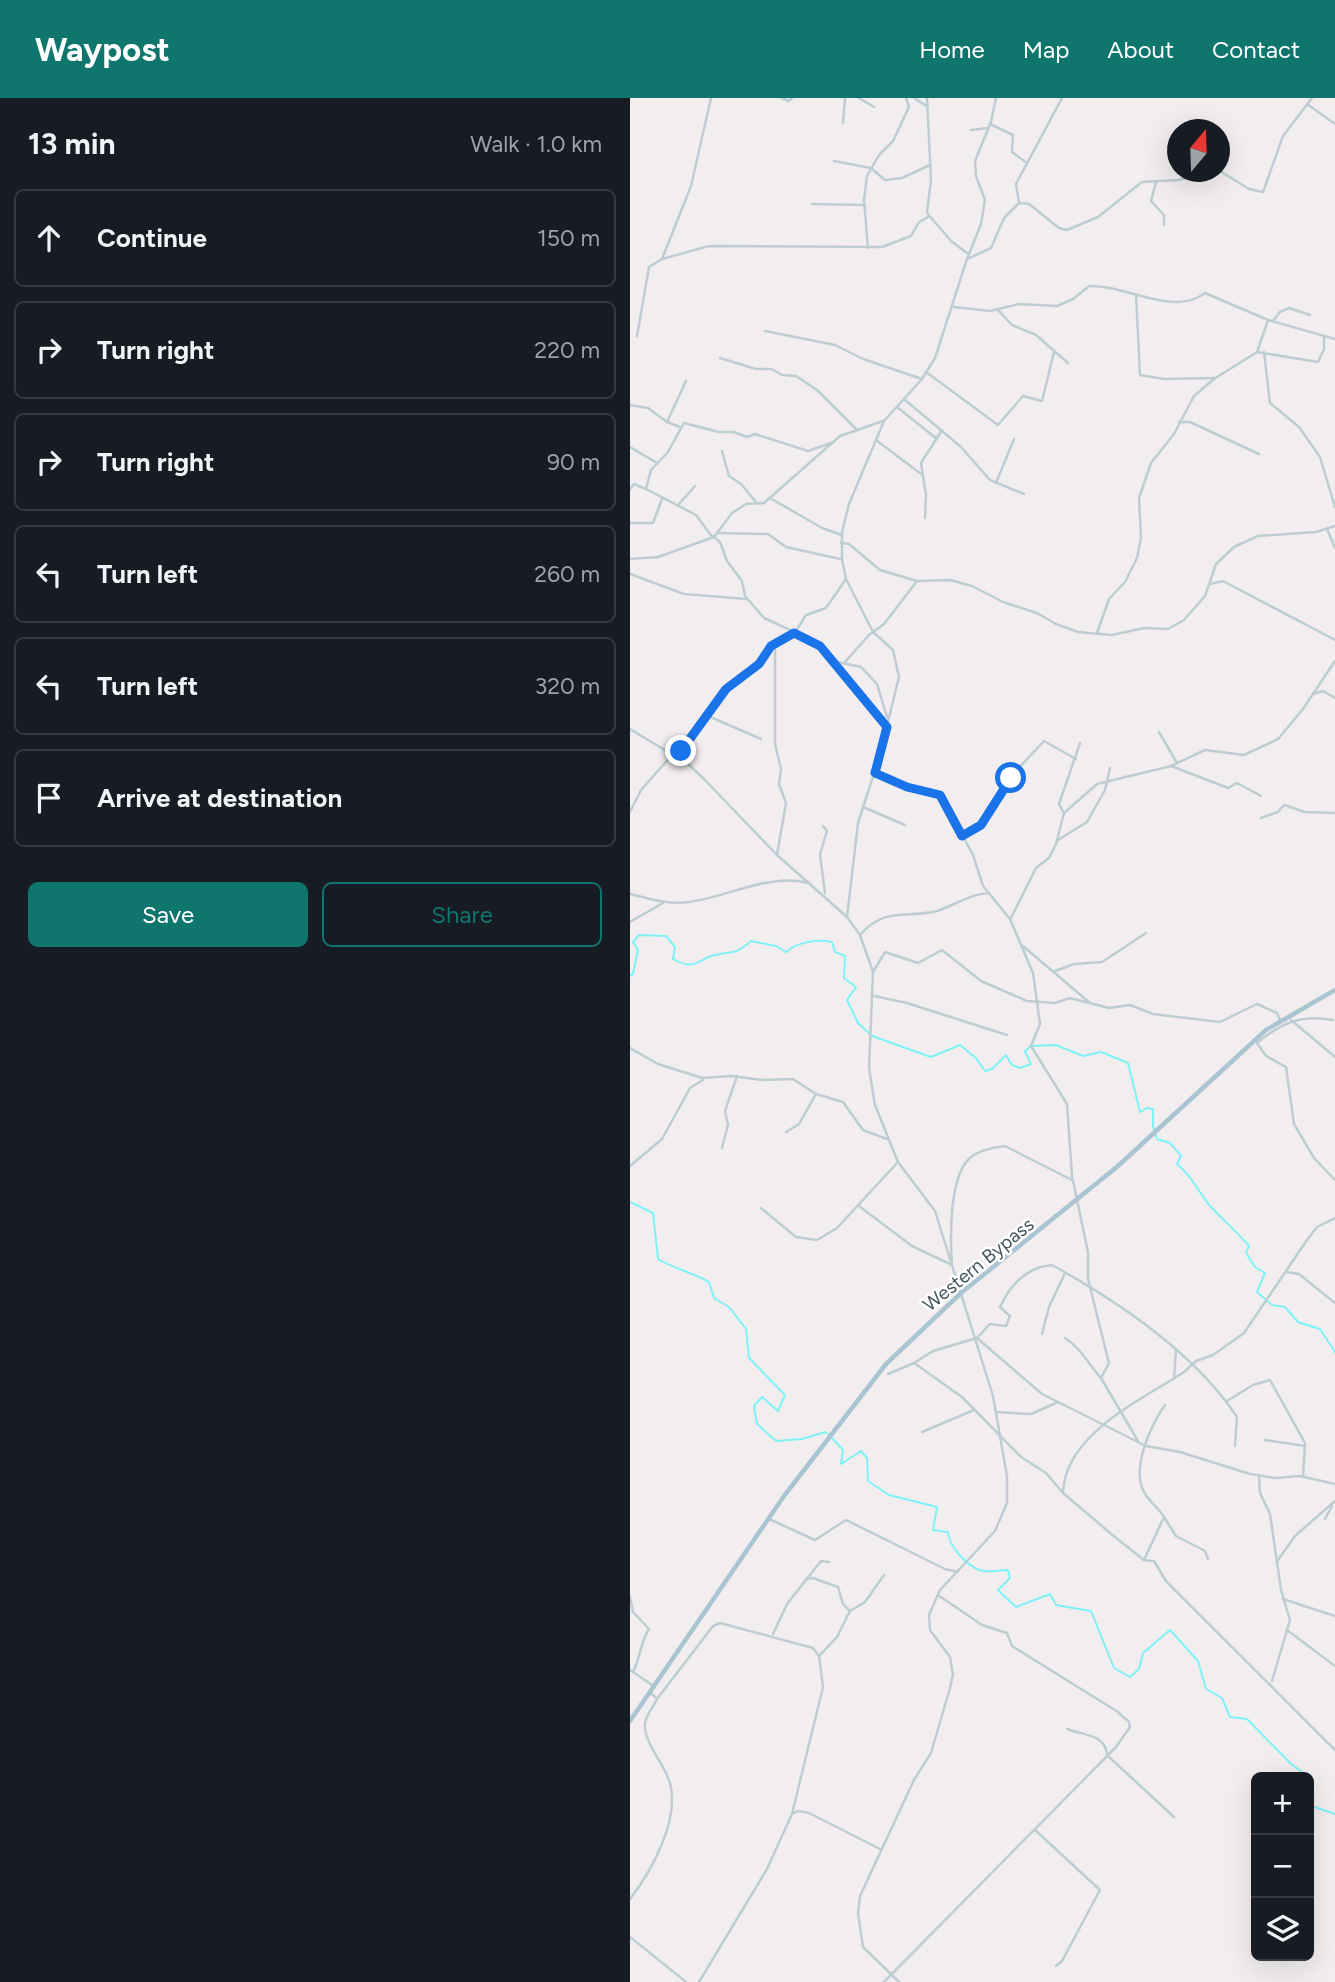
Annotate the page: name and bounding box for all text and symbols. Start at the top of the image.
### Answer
text: Waypost [35,30,170,69]
text: Home [919,35,985,64]
text: Map [1023,35,1069,64]
text: About [1107,35,1174,64]
text: Contact [1212,35,1300,64]
north arrow [1167,119,1230,182]
text: 13 min [28,125,116,162]
text: Walk · 1.0 km [470,130,602,158]
icon: ahead [30,219,68,257]
text: Continue [97,222,207,254]
text: 150 m [537,224,600,252]
icon: right [30,331,68,369]
text: Turn right [97,334,214,366]
text: 220 m [534,336,600,364]
icon: right [30,443,68,481]
text: Turn right [97,446,214,478]
text: 90 m [547,448,600,476]
icon: left [30,555,68,593]
text: Turn left [97,558,198,590]
text: 260 m [534,560,600,588]
icon: left [30,667,68,705]
text: Turn left [97,670,198,702]
text: 320 m [535,672,600,700]
route end [665,735,696,766]
route start [995,762,1026,793]
icon: arrive [30,779,68,817]
text: Arrive at destination [97,782,342,814]
button: Save [28,882,308,947]
button: Share [322,882,602,947]
street label: Western Bypass [918,1213,1039,1316]
map controls [1251,1772,1314,1961]
button: + [1251,1772,1314,1835]
button: − [1251,1835,1314,1898]
button: layers [1251,1898,1314,1961]

